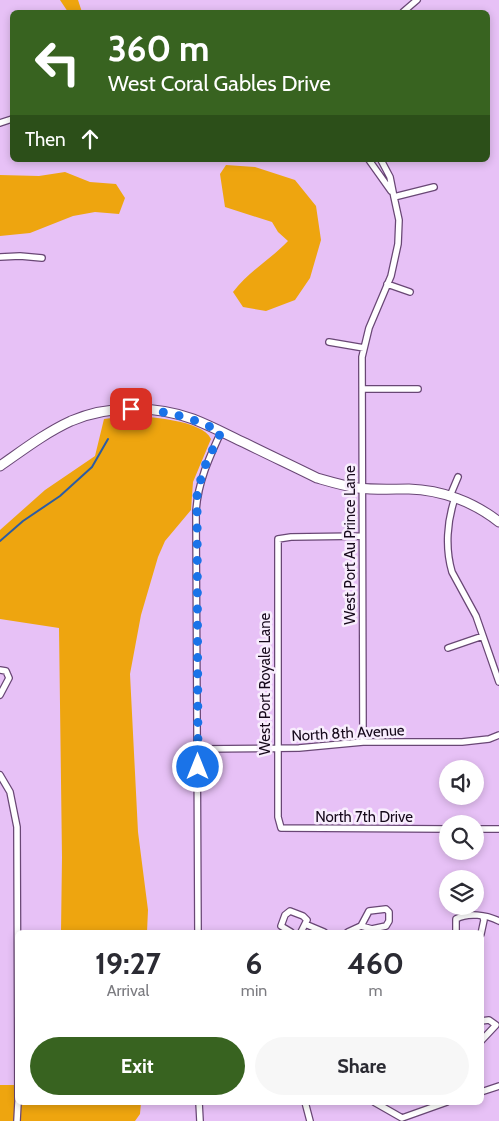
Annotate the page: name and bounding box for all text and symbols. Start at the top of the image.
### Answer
text: 360 m [108,27,210,70]
icon: left [25,30,90,95]
text: West Coral Gables Drive [108,70,331,97]
icon: ahead [76,125,104,153]
text: Then [25,128,66,151]
pin [110,388,152,430]
icon: arrive [117,395,145,423]
street label: West Port Au Prince Lane [341,465,359,625]
street label: West Port Royale Lane [256,612,274,755]
street label: North 8th Avenue [291,721,405,745]
position arrow [171,740,223,792]
map controls [439,760,484,915]
button: sound [439,760,484,805]
street label: North 7th Drive [315,808,413,826]
button: search [439,815,484,860]
button: layers [439,870,484,915]
text: 19:27 [95,945,161,982]
text: 6 [246,945,262,982]
text: 460 [347,945,404,982]
text: Arrival [107,981,149,1000]
text: min [241,981,267,1000]
text: m [369,981,383,1000]
button: Exit [30,1037,245,1095]
button: Share [255,1037,469,1095]

